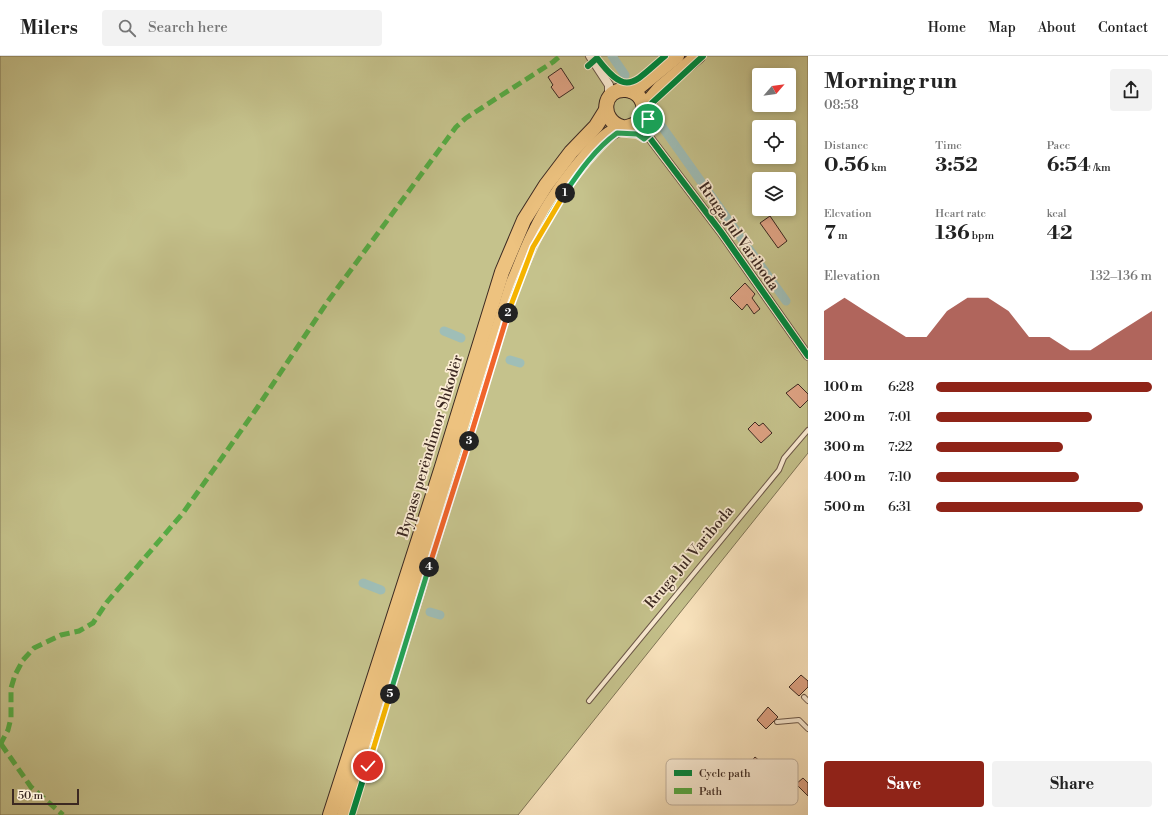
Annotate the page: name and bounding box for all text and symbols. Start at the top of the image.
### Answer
search box [102,10,382,46]
text: Milers [20,16,78,40]
icon: search [116,17,138,39]
text: Search here [148,18,228,37]
text: Home [928,19,966,37]
text: Map [988,19,1016,37]
text: About [1038,19,1076,37]
text: Contact [1098,19,1148,37]
north arrow [752,68,796,112]
map controls [752,68,796,216]
text: Morning run [824,68,957,95]
button: share [1110,69,1152,111]
text: 08:58 [824,97,859,113]
pin [631,102,665,136]
icon: arrive [637,108,659,130]
button: locate [752,120,796,164]
text: Distance [824,139,868,153]
text: Time [935,139,962,153]
text: Pace [1047,139,1070,153]
text: 0.56 [824,153,869,178]
text: 3:52 [935,153,978,178]
text: 6:54 [1047,153,1091,178]
text: km [869,161,887,175]
text: /km [1091,161,1111,175]
button: layers [752,172,796,216]
street label: Rruga Jul Variboda [694,178,783,295]
pin: 1 [555,183,575,203]
text: 1 [562,186,568,200]
text: Elevation [824,207,872,221]
text: Heart rate [935,207,986,221]
text: kcal [1047,207,1067,221]
text: 7 [824,221,836,246]
text: 136 [935,221,970,246]
text: 42 [1047,221,1073,246]
text: m [836,229,848,243]
text: bpm [970,229,994,243]
text: Elevation [824,268,880,284]
text: 132–136 m [1090,268,1152,284]
pin: 2 [498,303,518,323]
text: 2 [505,306,511,320]
street label: Bypass perëndimor Shkodër [393,352,467,541]
text: 100 m [824,379,863,395]
text: 6:28 [888,379,914,395]
text: 200 m [824,409,865,425]
text: 7:01 [888,409,911,425]
pin: 3 [459,431,479,451]
text: 3 [466,434,472,448]
text: 300 m [824,439,865,455]
text: 7:22 [888,439,912,455]
text: 400 m [824,469,866,485]
text: 7:10 [888,469,911,485]
text: 500 m [824,499,865,515]
text: 6:31 [888,499,911,515]
street label: Rruga Jul Variboda [641,502,738,613]
pin: 4 [419,557,439,577]
text: 4 [425,560,433,574]
pin: 5 [380,684,400,704]
text: 5 [387,687,393,701]
pin [351,749,385,783]
icon: check [357,755,379,777]
legend [666,759,798,805]
button: Save [824,761,984,807]
button: Share [992,761,1152,807]
text: Cycle path [699,767,751,781]
text: Path [699,785,723,799]
scale bar [12,787,79,806]
text: 50 m [18,789,43,803]

